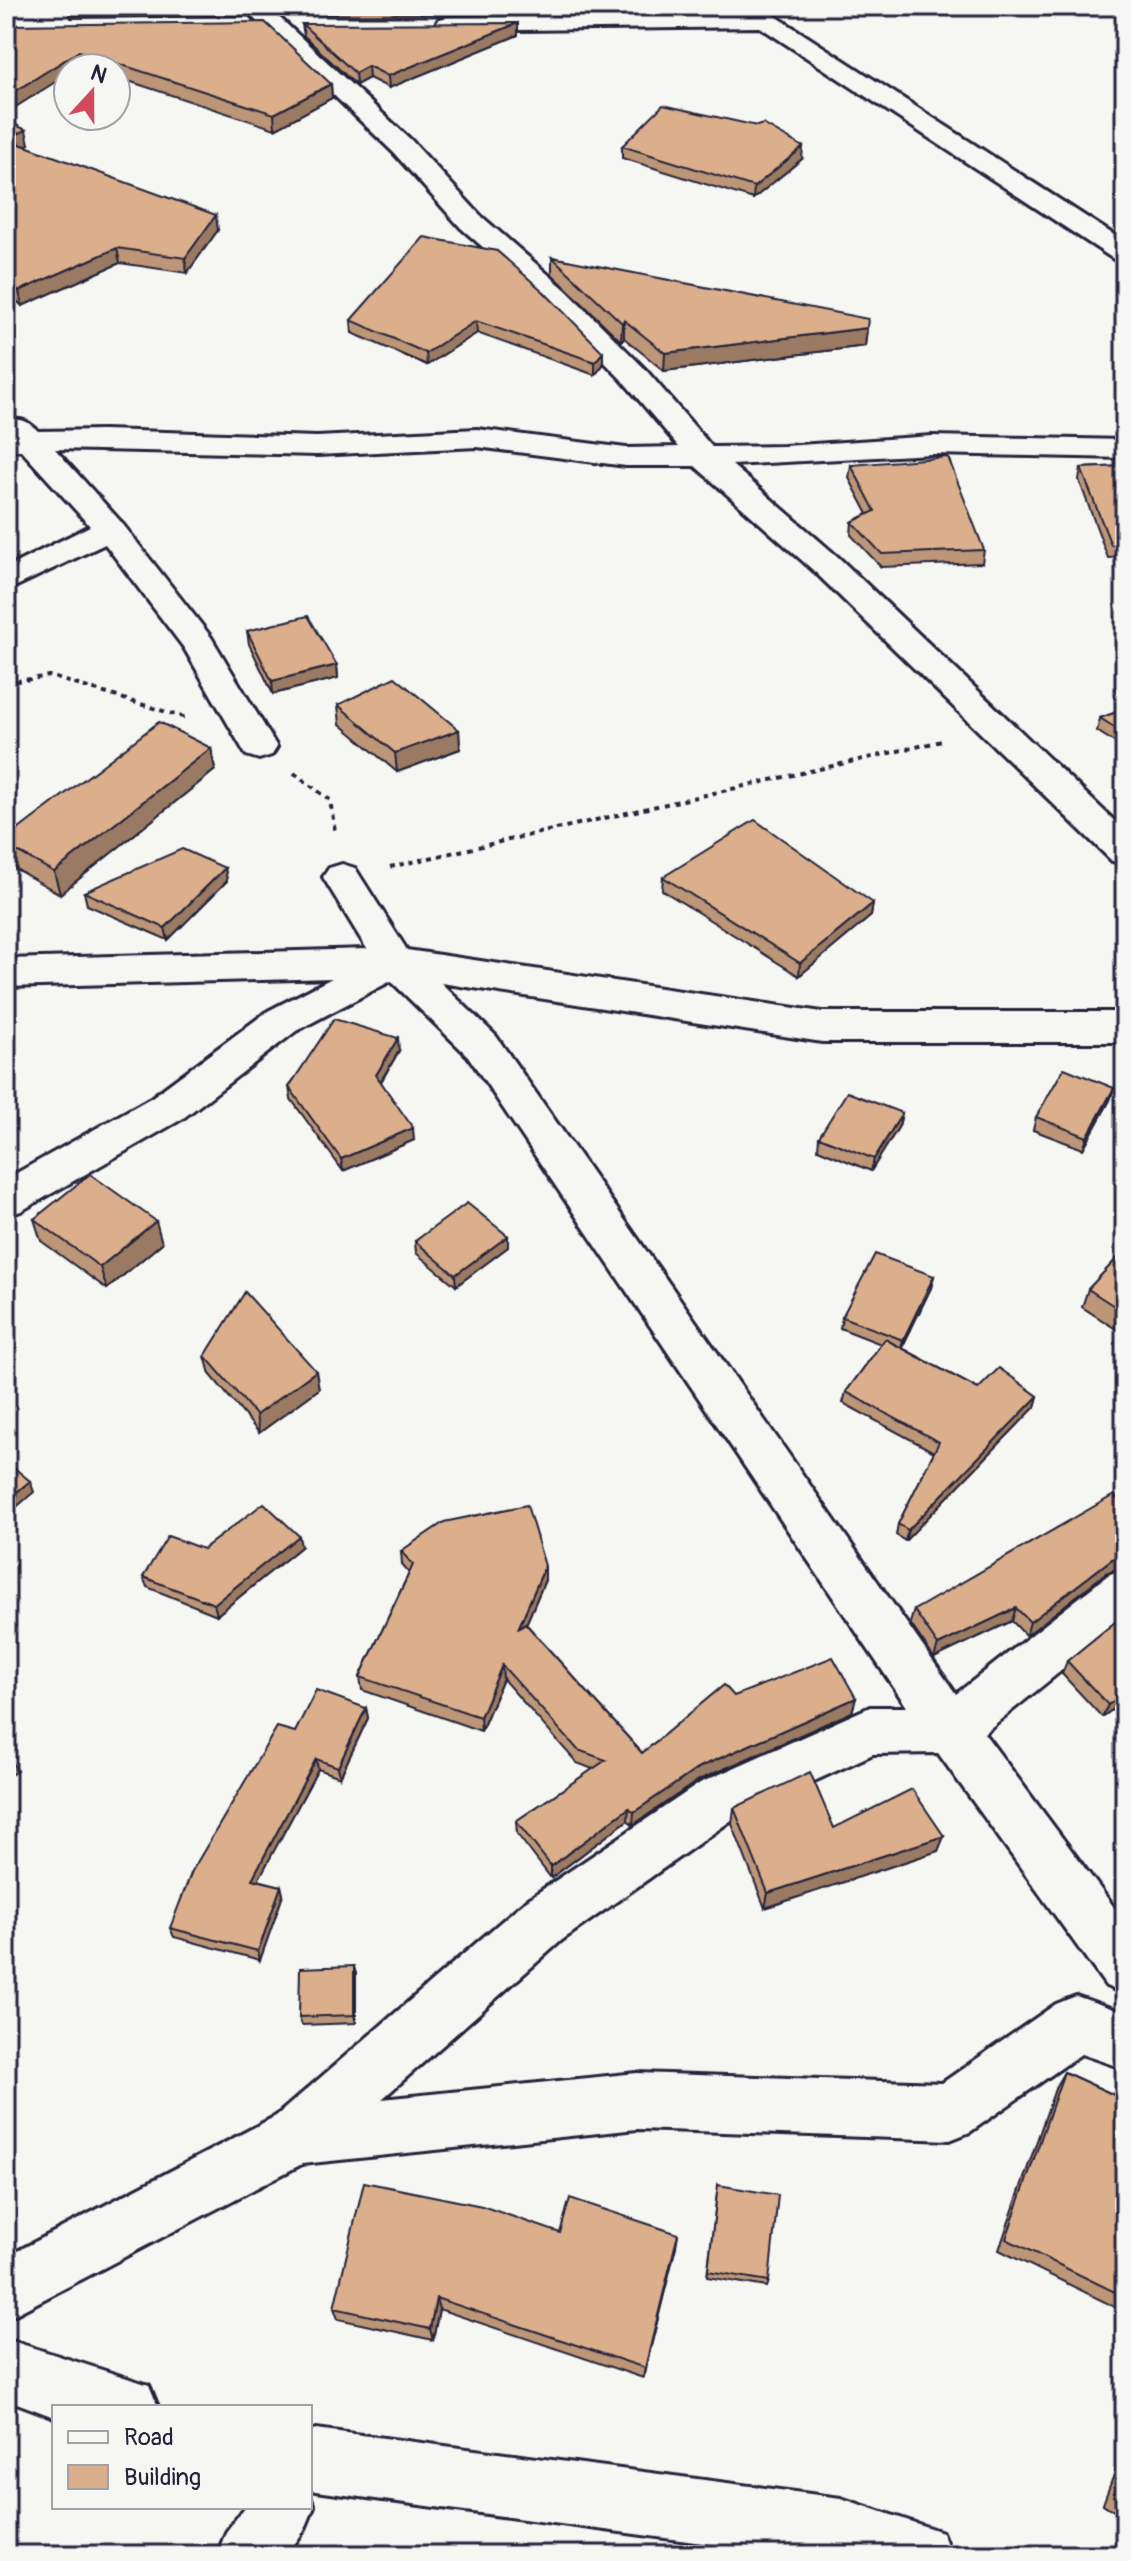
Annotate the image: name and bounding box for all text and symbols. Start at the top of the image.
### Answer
north arrow [52,52,132,132]
text: N [87,59,111,90]
legend [52,2405,312,2509]
text: Road [124,2423,174,2452]
text: Building [124,2463,201,2492]

